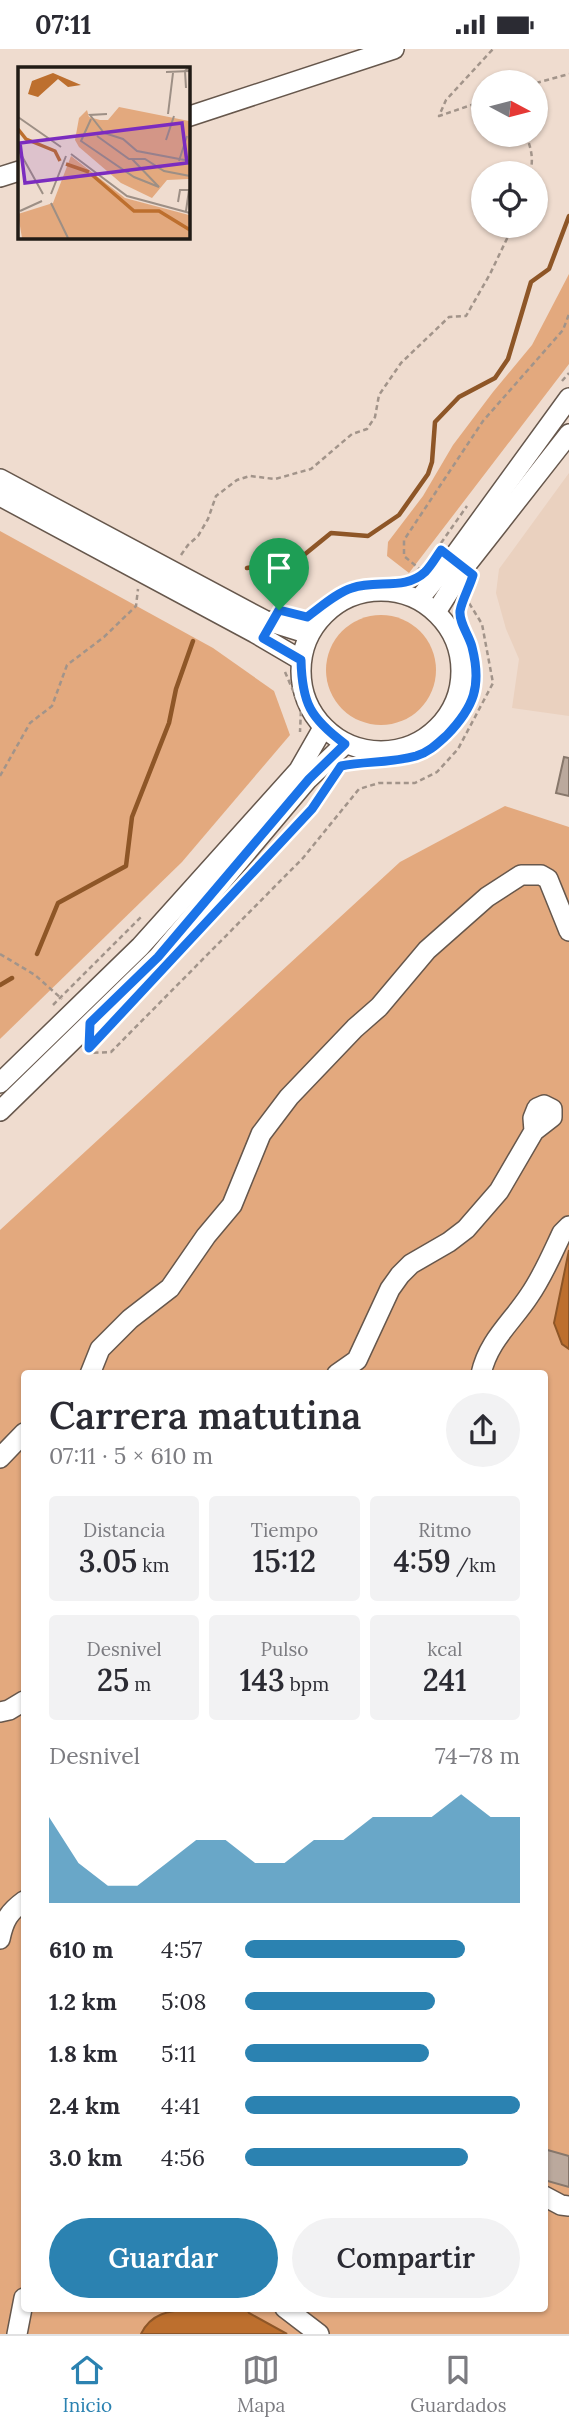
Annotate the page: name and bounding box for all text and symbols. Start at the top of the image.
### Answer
text: 07:11 [35,8,91,41]
inset map [18,67,189,238]
north arrow [471,70,548,147]
map controls [471,70,548,238]
button: locate [471,161,548,238]
pin [249,538,309,610]
icon: arrive [260,549,298,587]
text: Carrera matutina [49,1391,361,1439]
button: share [446,1393,520,1467]
text: 07:11 · 5 × 610 m [49,1441,213,1470]
text: Distancia [83,1518,165,1542]
text: Tiempo [251,1518,318,1542]
text: Ritmo [418,1518,471,1542]
text: 3.05 [79,1542,137,1580]
text: 15:12 [253,1542,316,1580]
text: 4:59 [393,1542,451,1580]
text: km [137,1553,170,1577]
text: /km [451,1553,496,1577]
text: Desnivel [87,1637,162,1661]
text: Pulso [261,1637,308,1661]
text: kcal [427,1637,462,1661]
text: 25 [97,1661,129,1699]
text: 143 [240,1661,285,1699]
text: 241 [423,1661,467,1699]
text: m [129,1672,151,1696]
text: bpm [285,1672,329,1696]
text: Desnivel [49,1741,140,1770]
text: 74–78 m [435,1741,520,1770]
text: 610 m [49,1935,113,1964]
text: 4:57 [161,1935,202,1964]
text: 1.2 km [49,1987,117,2016]
text: 5:08 [161,1987,207,2016]
text: 1.8 km [49,2039,118,2068]
text: 5:11 [161,2039,196,2068]
text: 2.4 km [49,2091,120,2120]
text: 4:41 [161,2091,200,2120]
text: 3.0 km [49,2143,122,2172]
text: 4:56 [161,2143,205,2172]
button: Guardar [49,2218,278,2298]
button: Compartir [292,2218,520,2298]
tab: Inicio [62,2351,112,2417]
tab: Mapa [237,2351,285,2417]
tab: Guardados [410,2351,507,2417]

